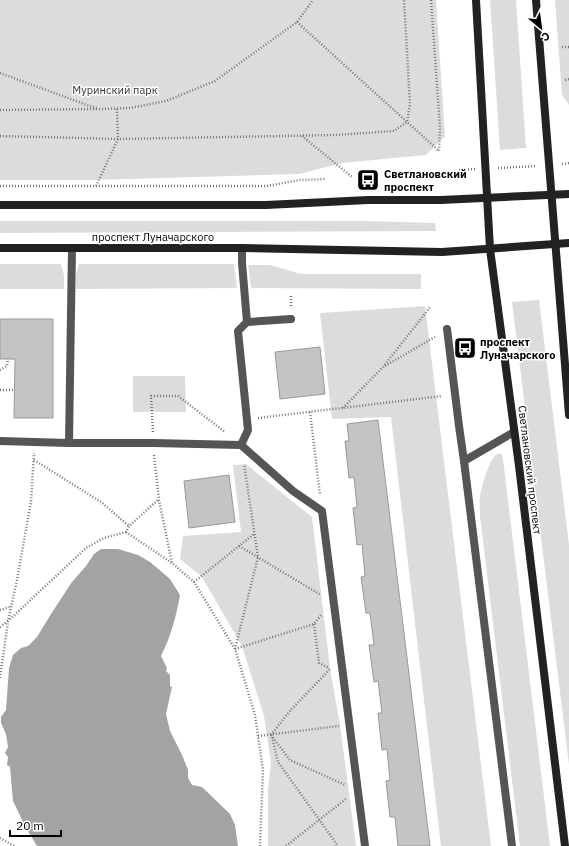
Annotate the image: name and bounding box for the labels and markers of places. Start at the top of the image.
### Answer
bus stop icon: Светлановский проспект [355,167,381,193]
place label: Светлановский проспект [384,167,467,194]
bus stop icon: проспект Луначарского [452,335,478,361]
place label: проспект Луначарского [480,335,555,362]

